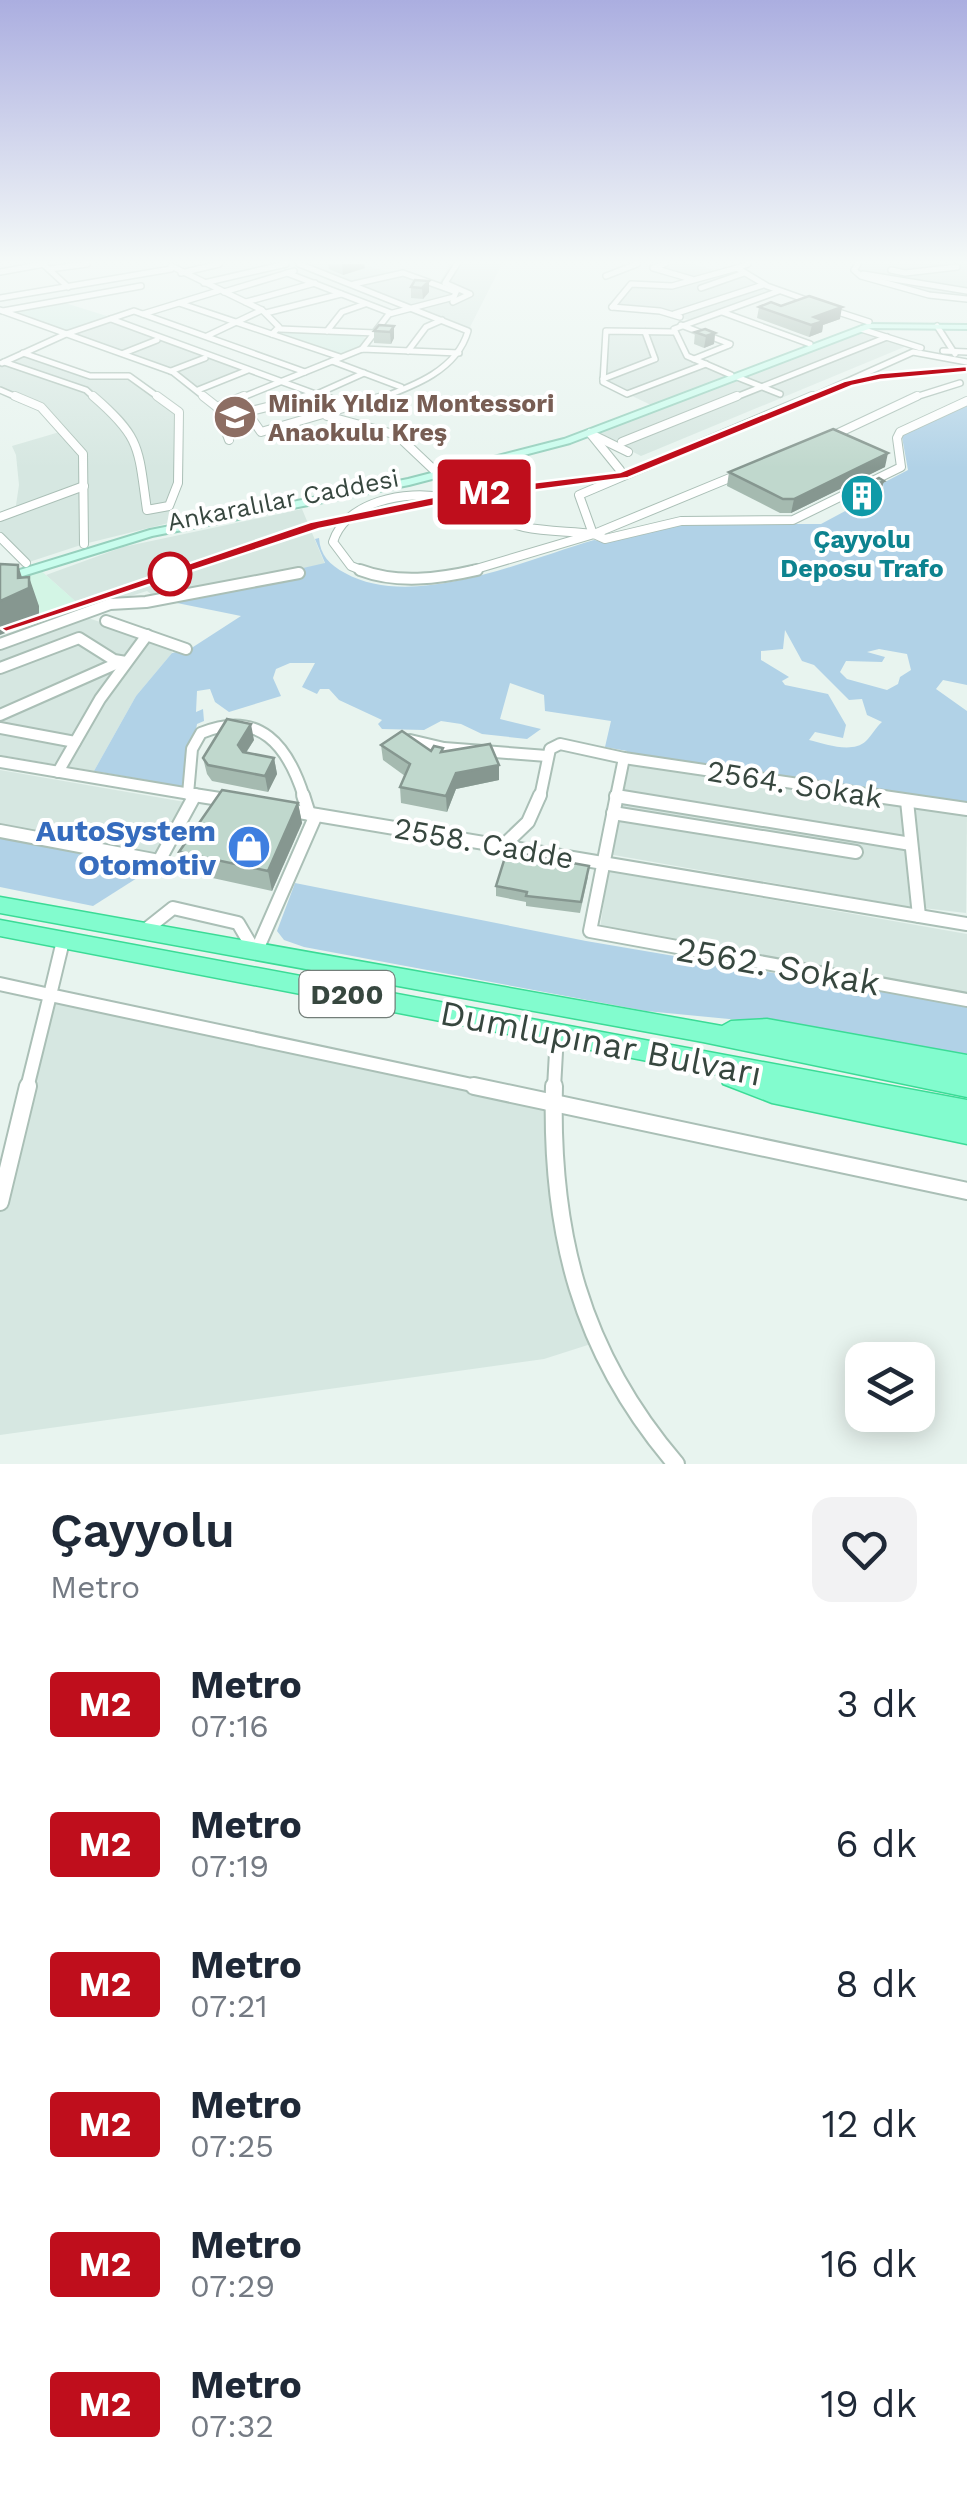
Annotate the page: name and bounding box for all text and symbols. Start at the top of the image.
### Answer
place label: Minik Yıldız Montessori Anaokulu Kreş [268,389,554,447]
school or university icon: Minik Yıldız Montessori Anaokulu Kreş [212,394,258,440]
line badge: M2 [439,460,529,524]
street label: Ankaralılar Caddesi [165,463,401,537]
text: M2 [458,471,510,513]
building icon: Çayyolu Deposu Trafo [839,473,885,519]
place label: Çayyolu Deposu Trafo [780,525,944,583]
unlabelled marker [149,553,191,595]
street label: 2564. Sokak [705,753,885,815]
street label: 2558. Cadde [392,810,576,876]
place label: AutoSystem Otomotiv [36,813,216,882]
shop icon: AutoSystem Otomotiv [226,824,272,870]
street label: 2562. Sokak [673,927,883,1005]
road number: D200 [300,971,394,1017]
street label: Dumlupınar Bulvarı [437,991,765,1095]
map controls [845,1342,935,1432]
button: layers [845,1342,935,1432]
button: heart [812,1497,917,1602]
text: Çayyolu [50,1502,235,1559]
text: Metro [50,1568,140,1606]
text: Metro [190,1663,302,1707]
text: 3 dk [837,1682,917,1726]
text: M2 [79,1683,131,1725]
text: 07:16 [190,1707,269,1745]
text: Metro [190,1803,302,1847]
text: 6 dk [836,1822,917,1866]
text: M2 [79,1823,131,1865]
text: 07:19 [190,1847,269,1885]
text: Metro [190,1943,302,1987]
text: 8 dk [835,1962,917,2006]
text: M2 [79,1963,131,2005]
text: 07:21 [190,1987,268,2025]
text: Metro [190,2083,302,2127]
text: 12 dk [822,2102,917,2146]
text: M2 [79,2103,131,2145]
text: 07:25 [190,2127,274,2165]
text: Metro [190,2223,302,2267]
text: 16 dk [821,2242,917,2286]
text: M2 [79,2243,131,2285]
text: 07:29 [190,2267,275,2305]
text: Metro [190,2363,302,2407]
text: 19 dk [820,2382,917,2426]
text: M2 [79,2383,131,2425]
text: 07:32 [190,2407,274,2445]

